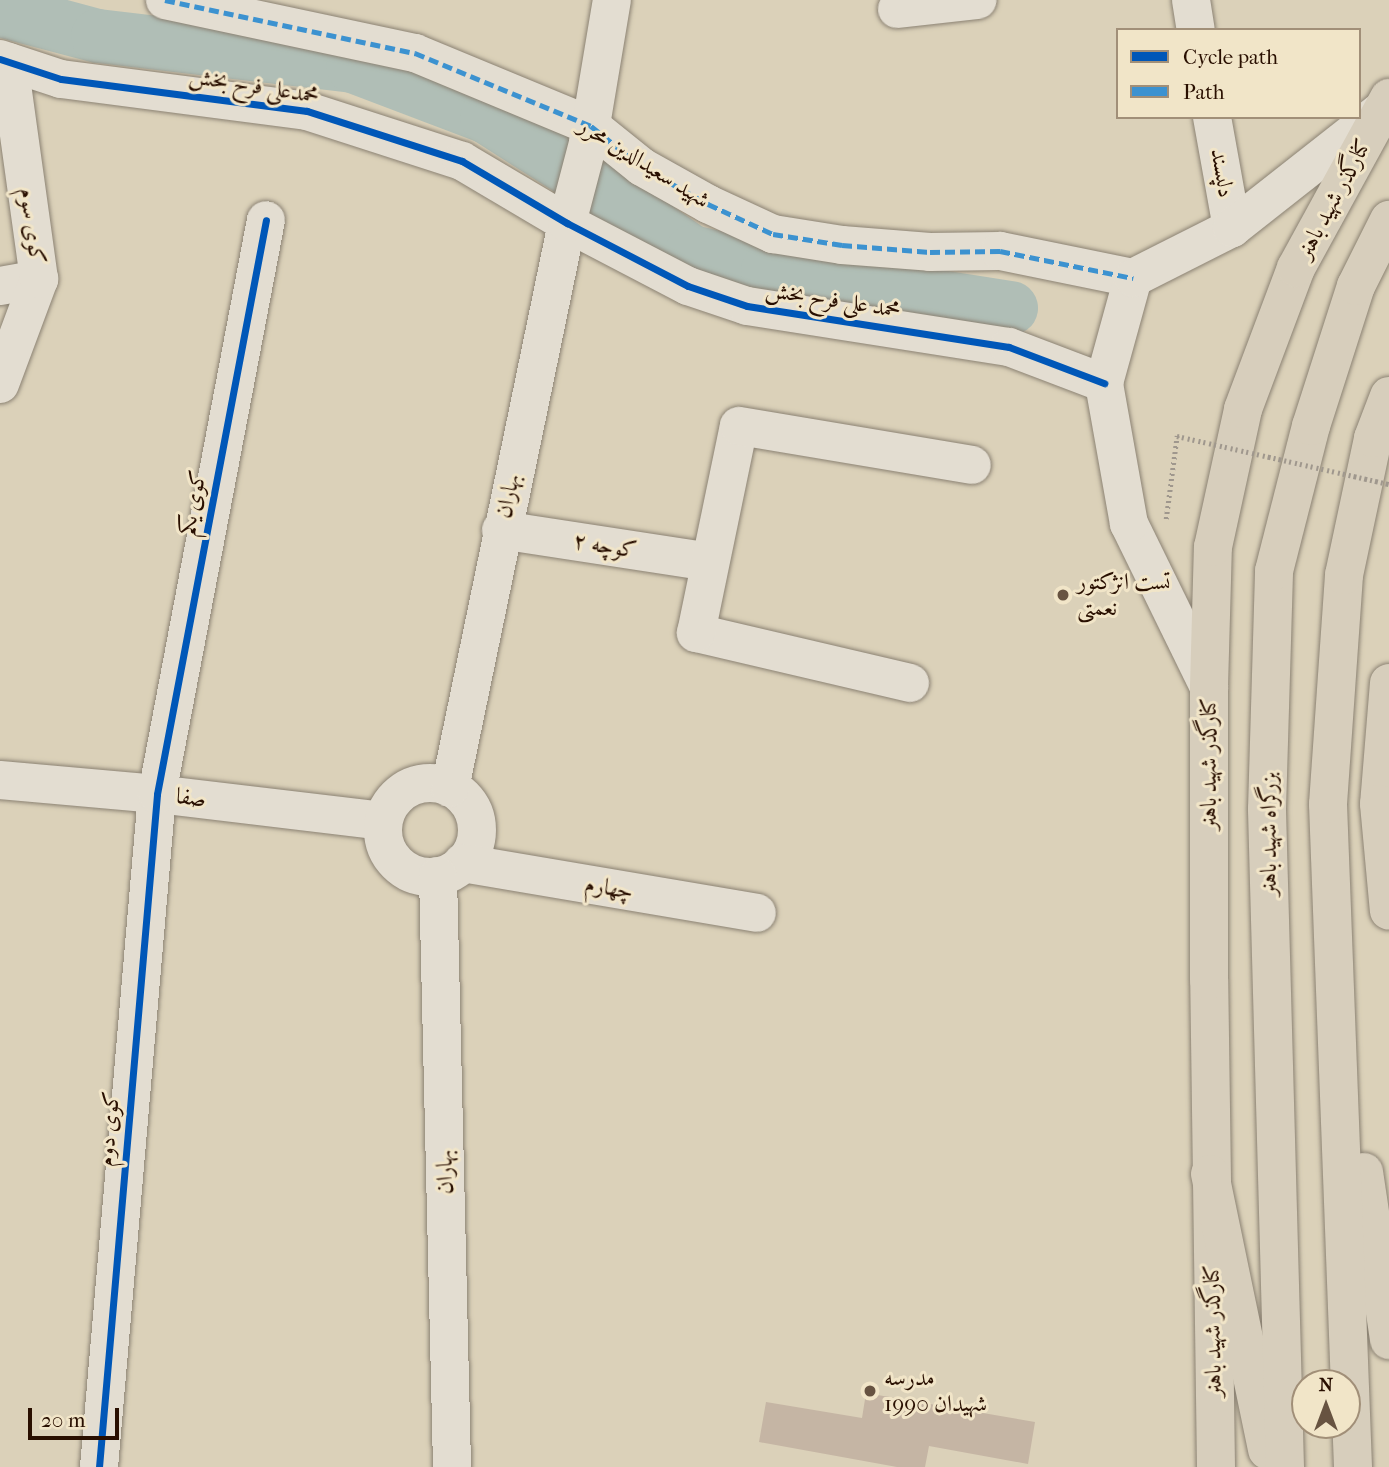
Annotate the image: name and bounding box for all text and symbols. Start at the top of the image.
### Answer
legend [1116,28,1361,119]
text: Cycle path [1183,45,1278,69]
street label: محمدعلی فرح بخش [187,62,321,110]
text: Path [1183,80,1224,104]
street label: شهید سعیدالدین محرر [573,112,715,214]
street label: کنارگذر شهید باهنر [1291,134,1377,264]
street label: دلپسند [1204,146,1240,200]
street label: کوی سوم [13,186,51,266]
street label: محمد علی فرح بخش [764,276,902,324]
street label: کوی یکم [173,468,213,538]
street label: بهاران [490,471,526,521]
street label: کوچه ۲ [571,527,639,565]
place label: تست انژکتور نعمتی [1077,568,1171,622]
marker: تست انژکتور نعمتی [1055,587,1071,603]
street label: کنارگذر شهید باهنر [1195,698,1223,830]
street label: بزرگراه شهید باهنر [1255,772,1283,896]
street label: صفا [174,782,208,814]
street label: چهارم [583,870,635,906]
street label: کوی دوم [92,1090,126,1168]
street label: بهاران [431,1149,459,1195]
street label: کنارگذر شهید باهنر [1198,1265,1228,1397]
place label: مدرسه شهیدان 1990 [884,1364,987,1418]
north arrow [1291,1369,1361,1439]
text: N [1319,1374,1333,1396]
marker: مدرسه شهیدان 1990 [862,1383,878,1399]
scale bar [32,1394,122,1438]
text: 20 m [41,1408,85,1432]

